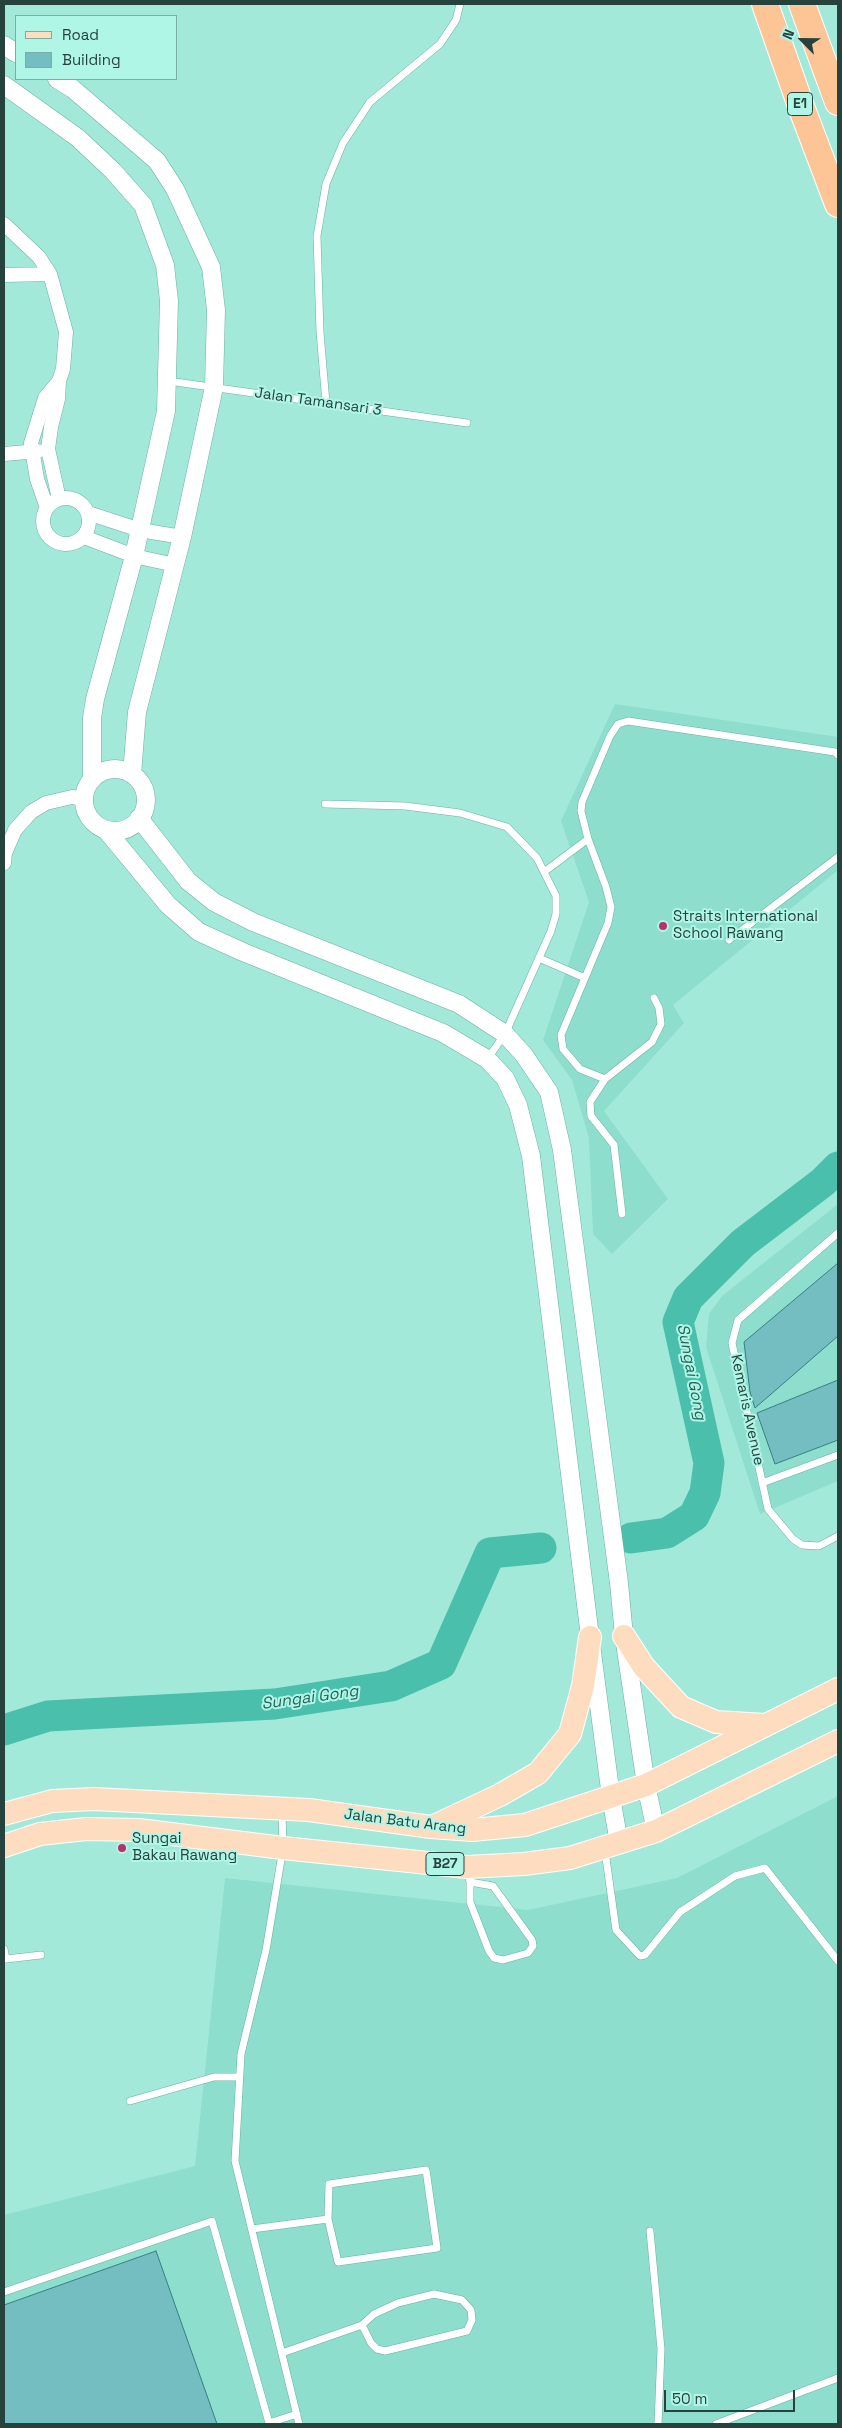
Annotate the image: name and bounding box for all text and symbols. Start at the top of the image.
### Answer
legend [15,15,178,80]
north arrow [777,15,827,65]
text: Road [62,25,99,44]
text: N [778,26,798,42]
text: Building [62,50,121,69]
road number: E1 [788,92,812,116]
street label: Jalan Tamansari 3 [253,384,383,420]
place label: Straits International School Rawang [673,908,818,943]
marker: Straits International School Rawang [657,920,669,932]
water label: Sungai Gong [672,1322,710,1422]
street label: Kemaris Avenue [726,1353,768,1467]
water label: Sungai Gong [260,1682,360,1714]
street label: Jalan Batu Arang [343,1806,467,1838]
place label: Sungai Bakau Rawang [132,1830,237,1865]
marker: Sungai Bakau Rawang [116,1842,128,1854]
road number: B27 [426,1852,464,1876]
scale bar [667,2380,798,2412]
text: 50 m [672,2389,707,2408]

